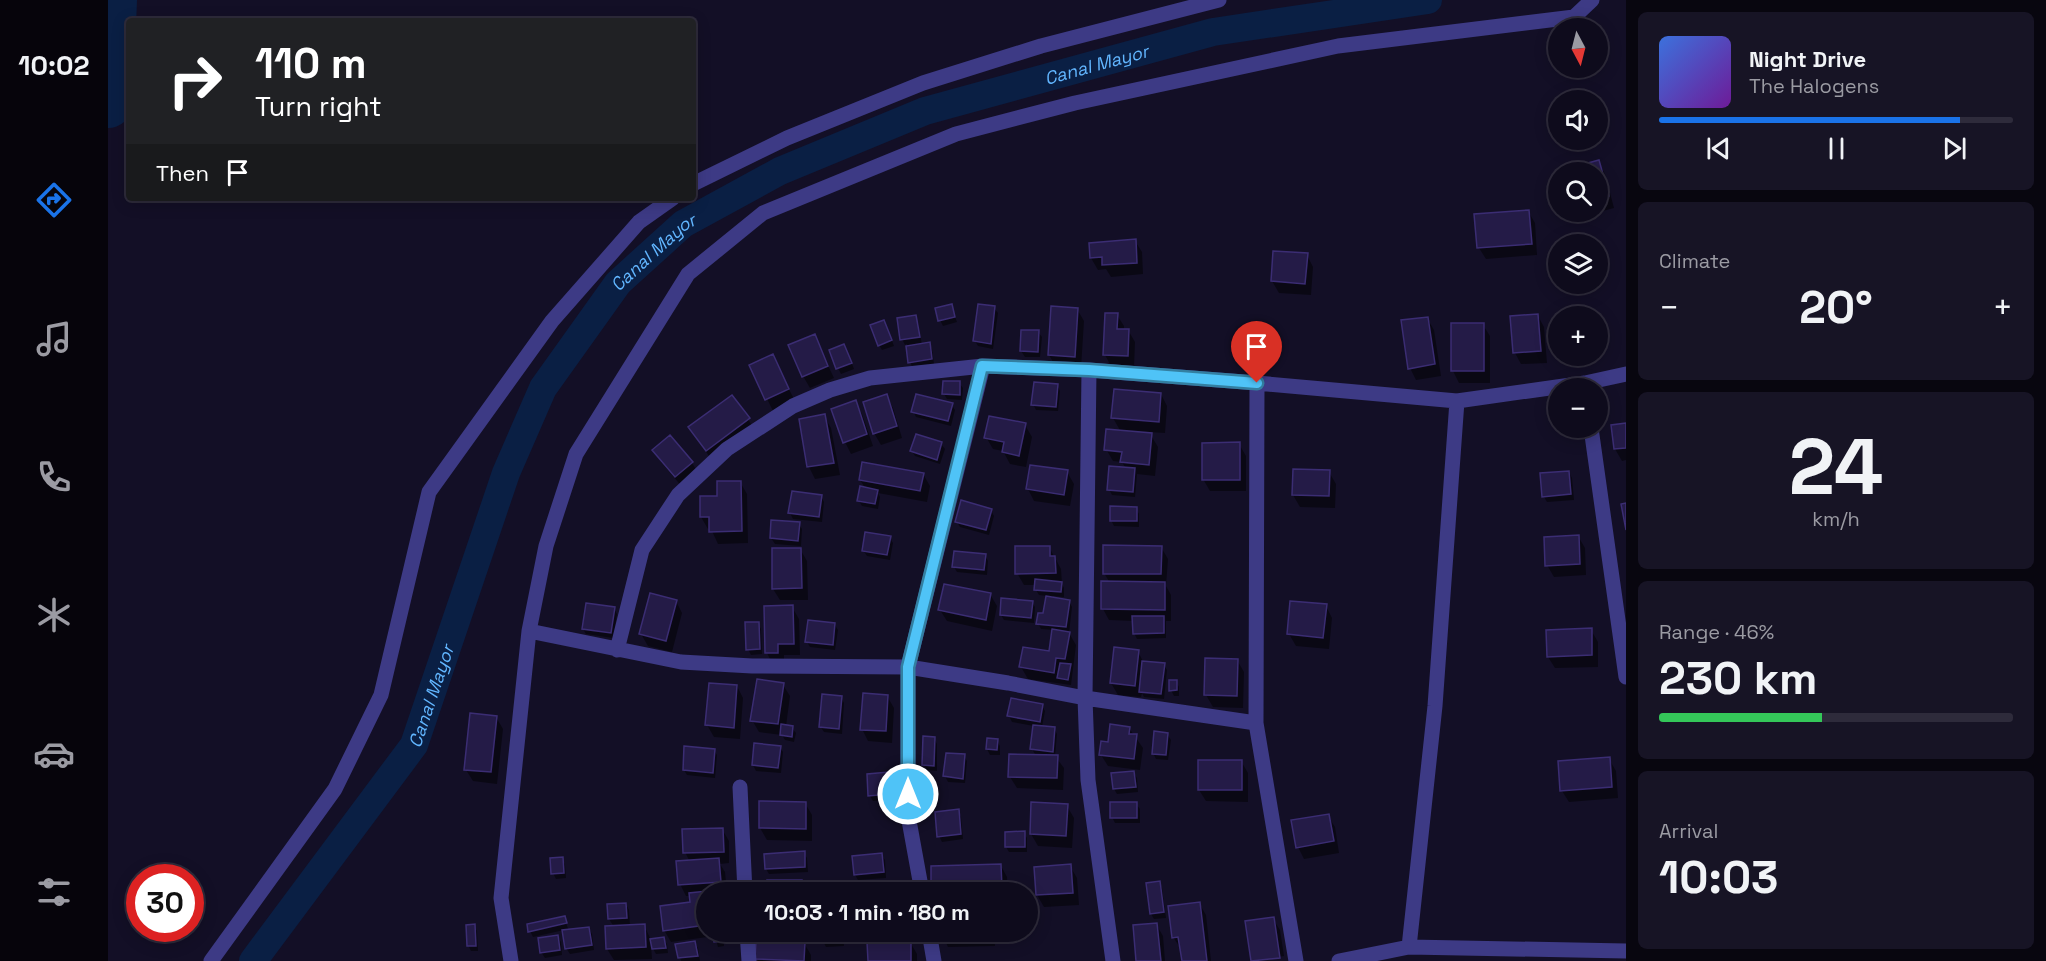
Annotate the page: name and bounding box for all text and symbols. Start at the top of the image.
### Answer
north arrow [1548,18,1608,78]
map controls [1548,18,1608,438]
text: 110 m [255,37,367,90]
water label: Canal Mayor [1041,38,1153,89]
icon: right [156,42,234,120]
text: Night Drive [1749,45,1866,73]
text: 10:02 [18,48,90,83]
text: The Halogens [1749,73,1879,99]
text: Turn right [255,89,382,124]
button: sound [1548,90,1608,150]
icon: previous [1702,132,1735,165]
icon: pause [1820,132,1853,165]
icon: next [1938,132,1971,165]
icon: arrive [221,156,254,189]
text: Then [156,159,209,187]
button: search [1548,162,1608,222]
icon: directions [33,179,75,221]
water label: Canal Mayor [605,207,701,295]
button: layers [1548,234,1608,294]
text: Climate [1659,248,1730,274]
text: 20° [1799,279,1873,336]
text: − [1659,287,1679,329]
text: + [1993,287,2013,329]
button: + [1548,306,1608,366]
icon: music [33,318,75,360]
pin [1231,321,1282,383]
icon: arrive [1240,330,1273,363]
button: − [1548,378,1608,438]
text: 24 [1789,417,1883,517]
icon: phone [33,456,75,498]
text: km/h [1812,506,1860,532]
icon: climate [33,594,75,636]
text: Range · 46% [1659,619,1774,645]
water label: Canal Mayor [402,640,459,751]
text: 230 km [1659,650,1818,707]
icon: car [33,733,75,775]
position arrow [876,762,940,826]
text: Arrival [1659,818,1718,844]
text: 10:03 [1659,849,1778,906]
speed limit sign: 30 [126,864,204,942]
icon: filters [33,871,75,913]
text: 10:03 · 1 min · 180 m [764,898,970,926]

